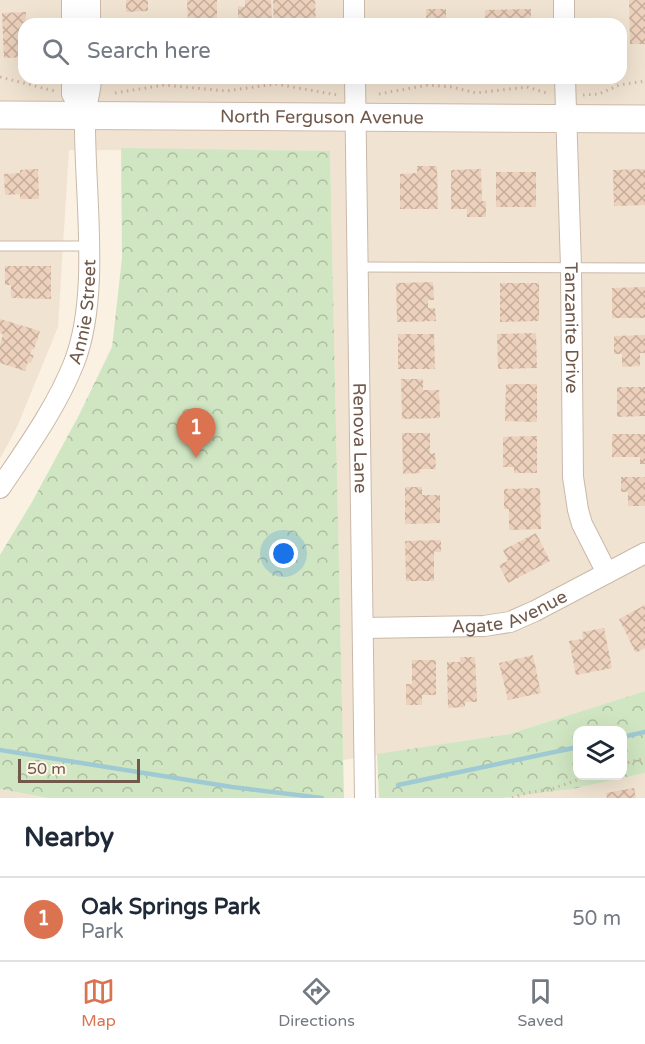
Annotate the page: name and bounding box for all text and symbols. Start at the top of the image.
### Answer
search box [18,18,627,84]
icon: search [39,35,72,68]
text: Search here [87,38,211,64]
street label: North Ferguson Avenue [220,105,424,129]
street label: Annie Street [63,259,100,367]
street label: Tanzanite Drive [560,262,583,394]
street label: Renova Lane [348,382,372,493]
pin: 1 [176,408,216,458]
your location [269,539,298,568]
street label: Agate Avenue [452,585,571,638]
map controls [573,726,627,780]
button: layers [573,726,627,780]
scale bar [18,756,140,784]
text: 50 m [27,759,66,779]
text: Nearby [24,822,114,853]
text: Oak Springs Park [81,894,260,920]
text: 1 [37,907,50,931]
text: 50 m [572,907,621,931]
text: Park [81,920,124,944]
tab: Map [81,975,116,1031]
tab: Directions [278,975,355,1031]
tab: Saved [517,975,564,1031]

